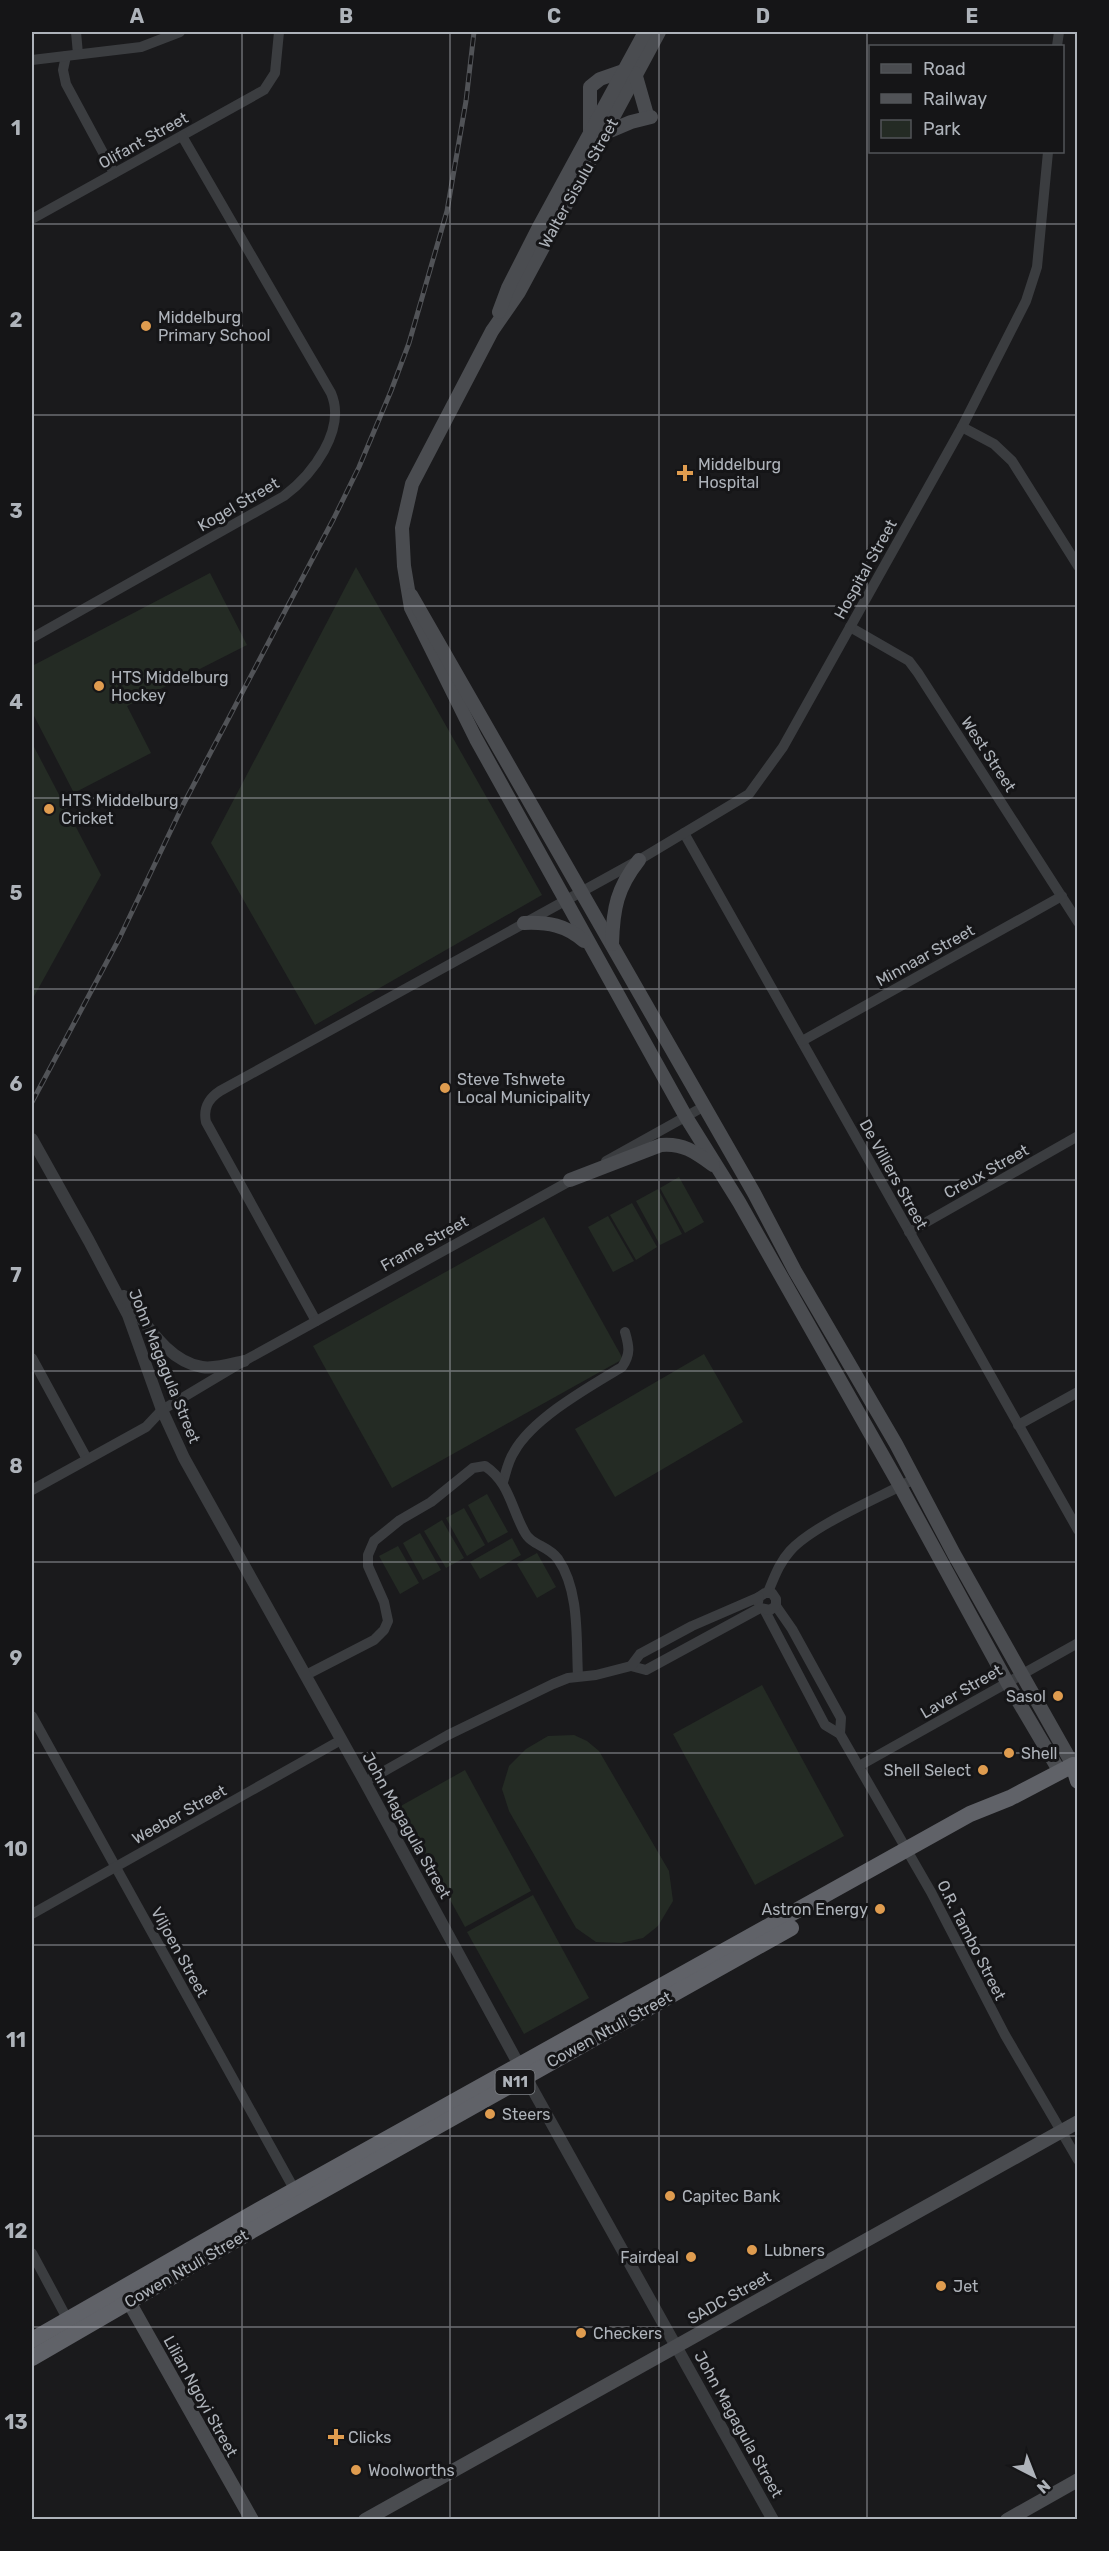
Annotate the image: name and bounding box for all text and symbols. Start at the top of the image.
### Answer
text: A [130,4,145,28]
text: B [339,4,353,28]
text: C [547,4,561,28]
text: D [756,4,770,28]
text: E [966,4,978,28]
legend [869,45,1064,153]
text: Road [923,58,966,80]
text: Railway [923,88,987,110]
street label: Olifant Street [95,108,191,173]
street label: Walter Sisulu Street [535,115,622,251]
text: 1 [11,116,21,140]
text: Park [923,118,961,140]
text: 2 [10,308,23,332]
place label: Middelburg Primary School [158,308,270,345]
marker: Middelburg Primary School [139,319,153,333]
place label: Middelburg Hospital [698,455,781,492]
marker: Middelburg Hospital [676,464,694,482]
street label: Kogel Street [194,473,282,535]
text: 3 [9,499,23,523]
street label: Hospital Street [830,516,901,623]
place label: HTS Middelburg Hockey [111,668,229,705]
marker: HTS Middelburg Hockey [92,679,106,693]
text: 4 [9,690,23,714]
street label: West Street [957,713,1020,796]
place label: HTS Middelburg Cricket [61,791,179,828]
marker: HTS Middelburg Cricket [42,802,56,816]
text: 5 [10,881,23,905]
street label: Minnaar Street [873,921,978,990]
place label: Steve Tshwete Local Municipality [457,1070,590,1107]
text: 6 [9,1072,23,1096]
marker: Steve Tshwete Local Municipality [438,1081,452,1095]
street label: De Villiers Street [855,1116,932,1233]
street label: Creux Street [941,1140,1032,1203]
street label: Frame Street [377,1212,471,1275]
text: 7 [10,1263,22,1287]
street label: John Magagula Street [125,1286,204,1446]
text: 8 [9,1454,23,1478]
text: 9 [10,1646,23,1670]
street label: Laver Street [917,1660,1005,1722]
place label: Sasol [1006,1687,1046,1706]
marker: Sasol [1051,1689,1065,1703]
place label: Shell [1021,1744,1057,1763]
marker: Shell [1002,1746,1016,1760]
street label: John Magagula Street [358,1749,455,1902]
place label: Shell Select [884,1761,971,1780]
marker: Shell Select [976,1763,990,1777]
street label: Weeber Street [129,1781,230,1848]
text: 10 [4,1837,28,1861]
street label: O.R. Tambo Street [933,1877,1010,2003]
place label: Astron Energy [762,1900,868,1919]
marker: Astron Energy [873,1902,887,1916]
street label: Viljoen Street [147,1904,212,2001]
street label: Cowen Ntuli Street [544,1987,675,2072]
text: 11 [6,2028,26,2052]
road number: N11 [496,2070,534,2094]
place label: Steers [502,2105,550,2124]
marker: Steers [483,2107,497,2121]
place label: Capitec Bank [682,2187,781,2206]
marker: Capitec Bank [663,2189,677,2203]
text: 12 [5,2219,27,2243]
street label: Cowen Ntuli Street [121,2225,252,2312]
place label: Lubners [764,2241,825,2260]
marker: Lubners [745,2243,759,2257]
place label: Fairdeal [620,2248,679,2267]
marker: Fairdeal [684,2250,698,2264]
street label: SADC Street [684,2267,774,2328]
place label: Jet [953,2277,978,2296]
marker: Jet [934,2279,948,2293]
place label: Checkers [593,2324,662,2343]
marker: Checkers [574,2326,588,2340]
street label: Lilian Ngoyi Street [159,2332,242,2460]
street label: John Magagula Street [690,2348,787,2501]
text: 13 [4,2410,28,2434]
place label: Clicks [348,2428,392,2447]
marker: Clicks [329,2430,343,2444]
north arrow [1004,2446,1064,2506]
place label: Woolworths [368,2461,455,2480]
marker: Woolworths [349,2463,363,2477]
text: N [1033,2476,1054,2498]

